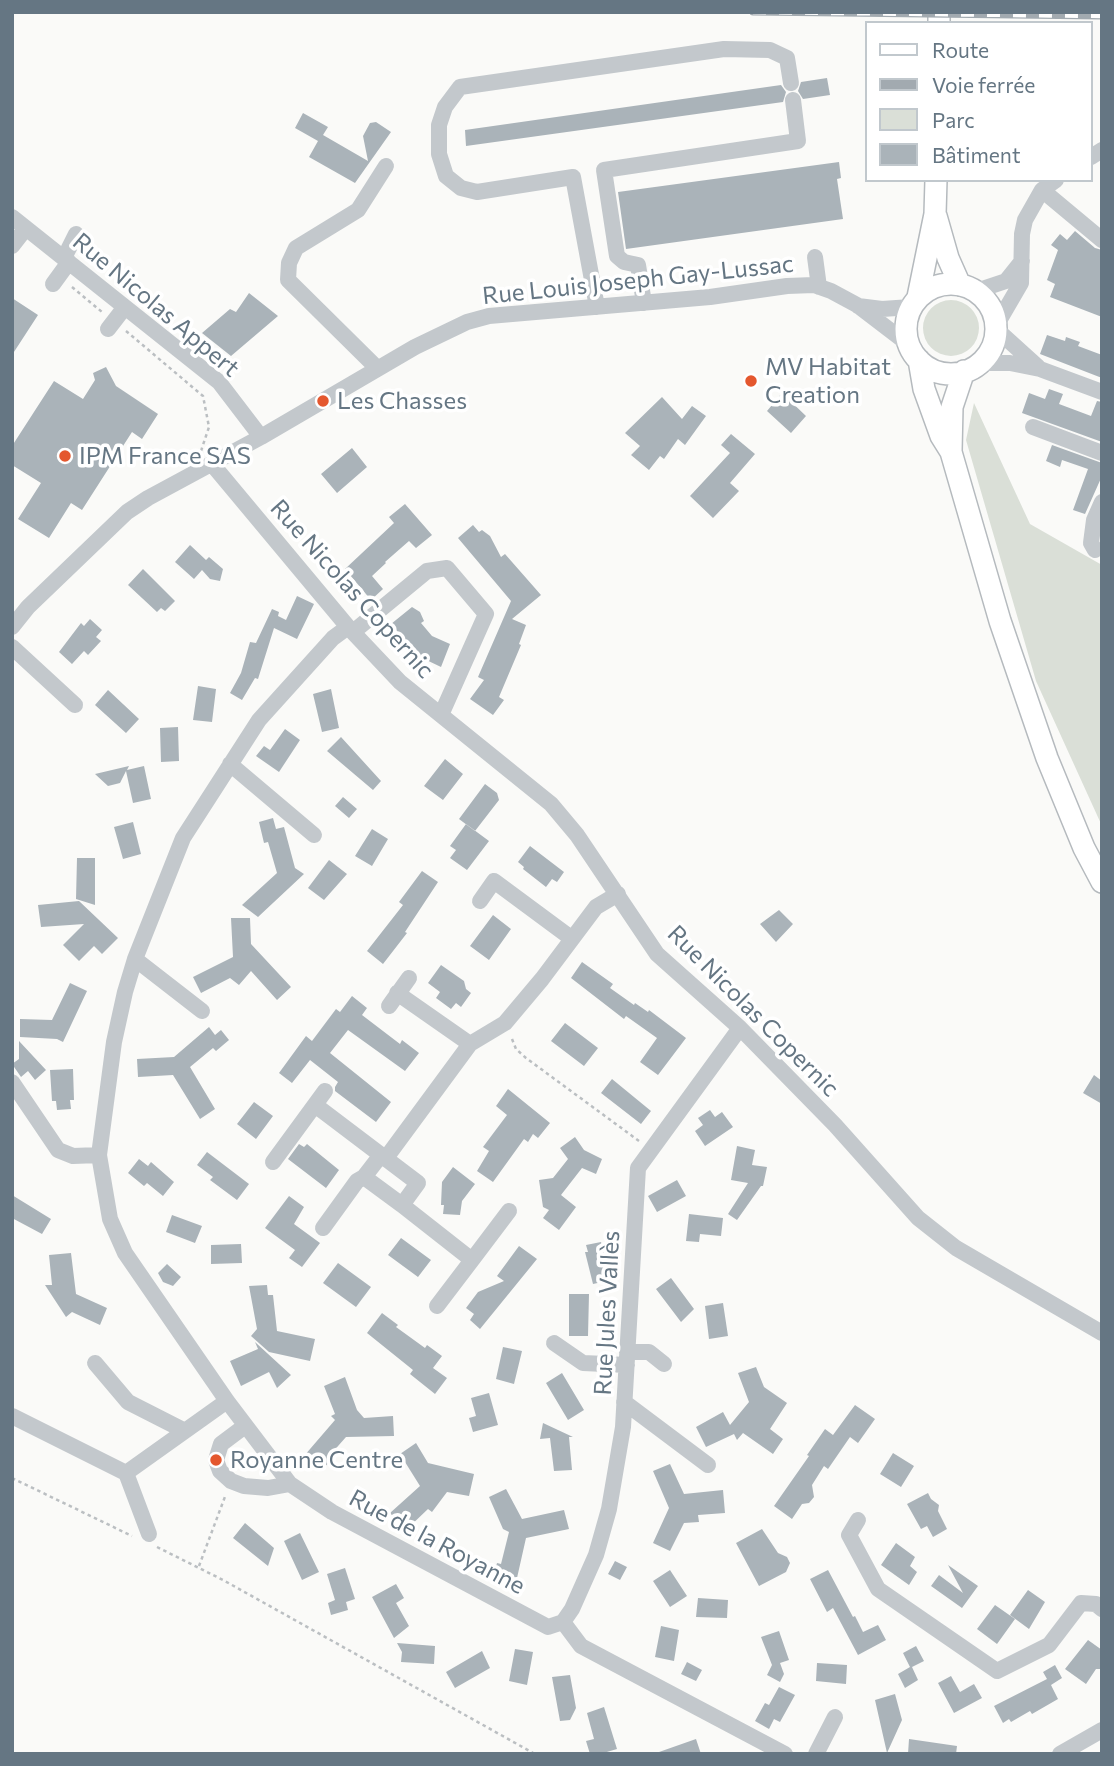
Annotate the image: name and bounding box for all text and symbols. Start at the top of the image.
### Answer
legend [866,21,1093,182]
text: Route [932,37,989,62]
text: Voie ferrée [932,72,1035,97]
text: Parc [932,107,975,132]
text: Bâtiment [932,142,1021,167]
street label: Rue Nicolas Appert [67,227,245,383]
street label: Rue Louis Joseph Gay-Lussac [481,249,795,311]
place label: MV Habitat Creation [765,353,891,409]
marker: MV Habitat Creation [743,373,759,389]
place label: Les Chasses [337,387,467,415]
marker: Les Chasses [315,393,331,409]
place label: IPM France SAS [79,442,251,470]
marker: IPM France SAS [57,448,73,464]
street label: Rue Nicolas Copernic [264,494,440,684]
street label: Rue Nicolas Copernic [661,919,845,1103]
street label: Rue Jules Vallès [588,1230,626,1396]
place label: Royanne Centre [230,1446,403,1474]
marker: Royanne Centre [208,1452,224,1468]
street label: Rue de la Royanne [344,1483,530,1601]

